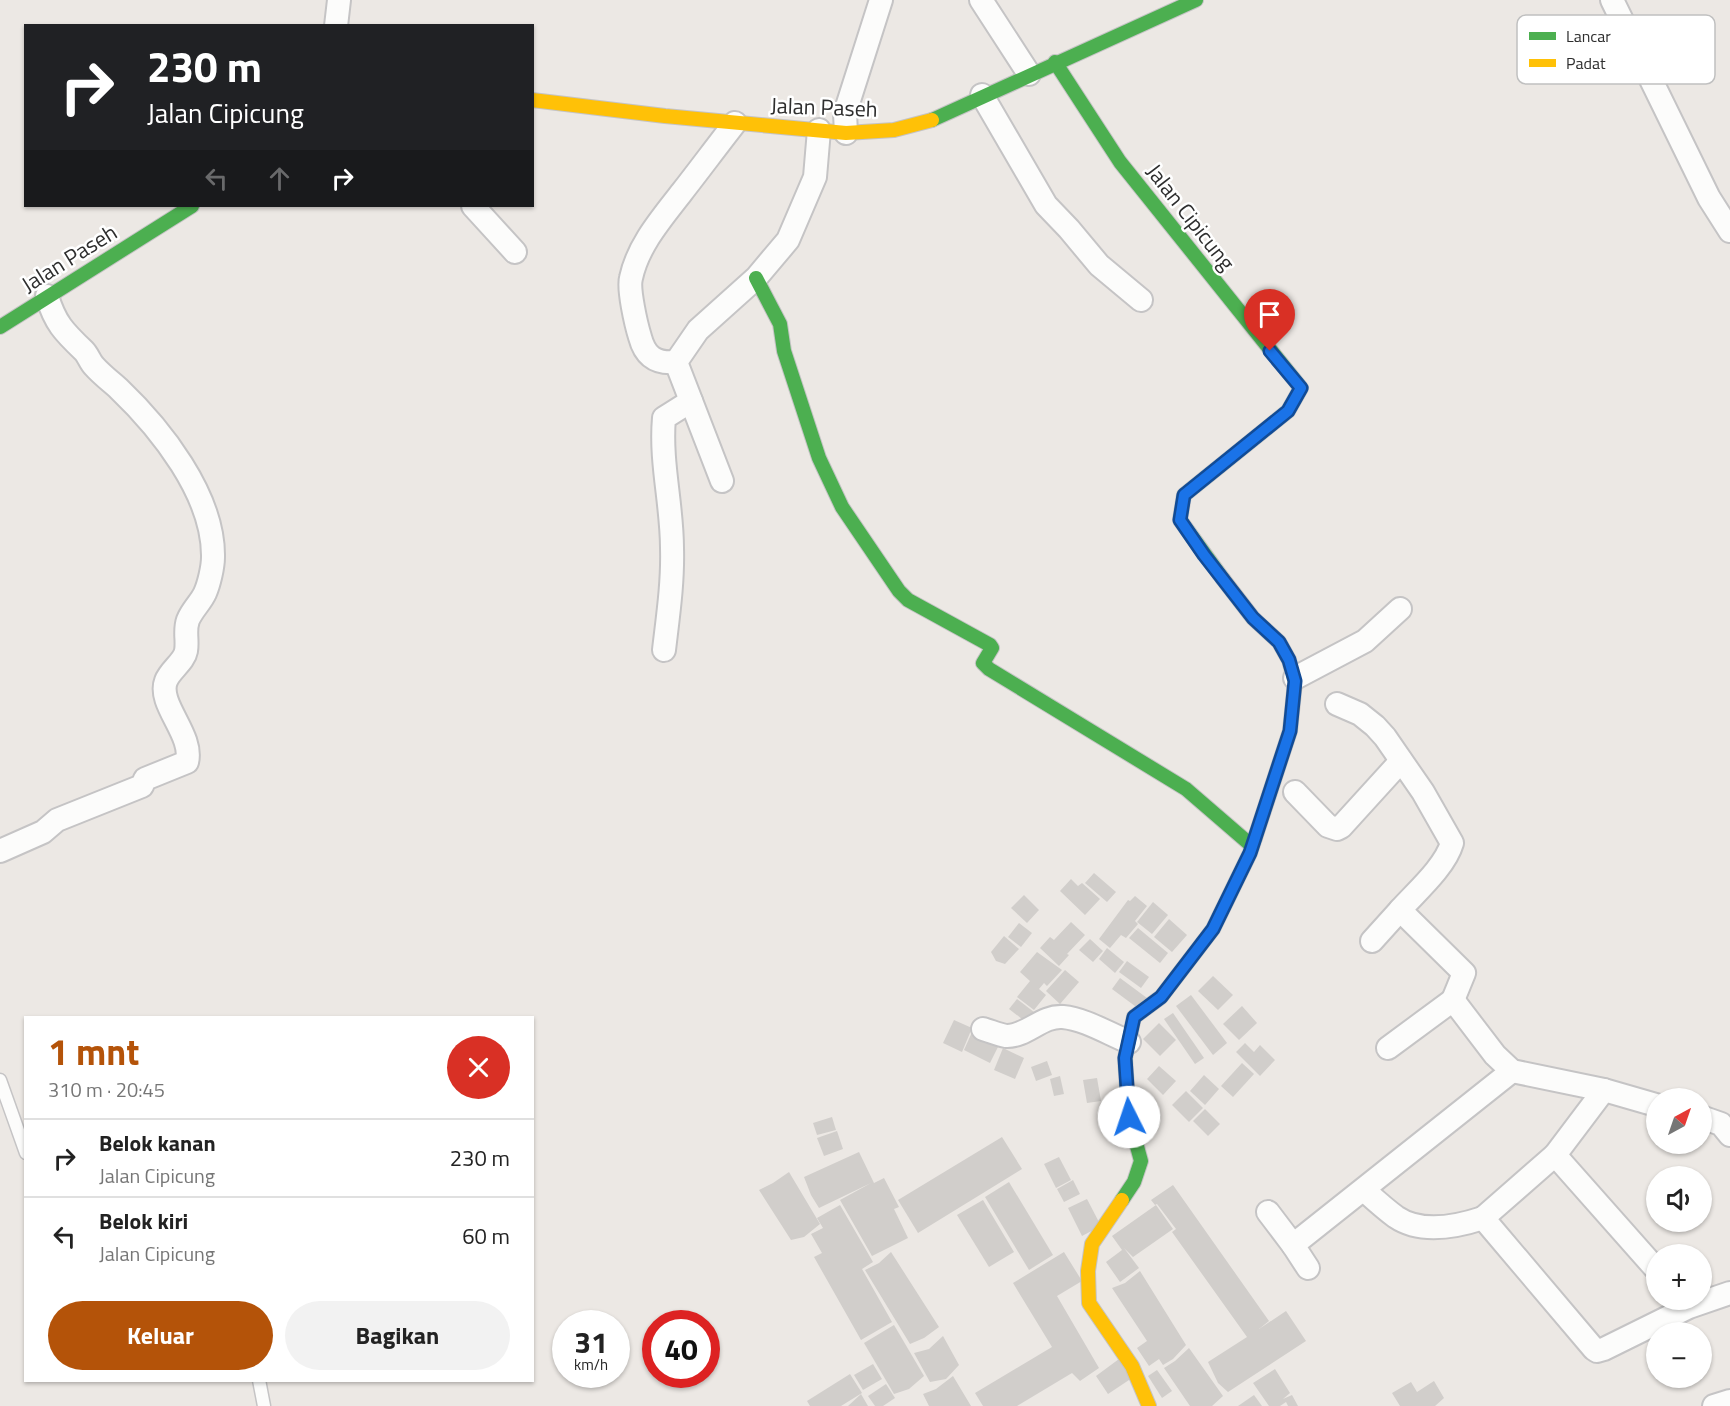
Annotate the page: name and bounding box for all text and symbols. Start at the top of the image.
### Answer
legend [1517,15,1715,84]
text: Lancar [1566,24,1611,48]
text: 230 m [147,34,262,98]
icon: right [48,48,126,126]
text: Padat [1566,51,1606,75]
street label: Jalan Paseh [770,88,878,126]
text: Jalan Cipicung [147,92,304,133]
street label: Jalan Cipicung [1138,156,1244,278]
icon: left [200,162,233,195]
icon: ahead [263,162,296,195]
icon: right [326,162,359,195]
street label: Jalan Paseh [15,215,123,301]
pin [1244,289,1295,351]
icon: arrive [1253,298,1286,331]
text: 1 mnt [48,1024,139,1079]
button: close [447,1036,510,1099]
text: 310 m · 20:45 [48,1074,165,1105]
position arrow [1097,1085,1161,1149]
north arrow [1646,1088,1712,1154]
map controls [1646,1088,1712,1388]
text: Belok kanan [99,1126,216,1160]
text: 230 m [450,1141,510,1175]
icon: right [48,1142,81,1175]
text: Jalan Cipicung [99,1160,215,1191]
button: sound [1646,1166,1712,1232]
text: Belok kiri [99,1204,188,1238]
text: 60 m [462,1219,510,1253]
icon: left [48,1220,81,1253]
text: Jalan Cipicung [99,1238,215,1269]
button: + [1646,1244,1712,1310]
button: Keluar [48,1301,273,1370]
button: Bagikan [285,1301,510,1370]
speed limit sign: 40 [642,1310,720,1388]
text: 31 [574,1319,608,1365]
button: − [1646,1322,1712,1388]
text: km/h [574,1353,608,1376]

